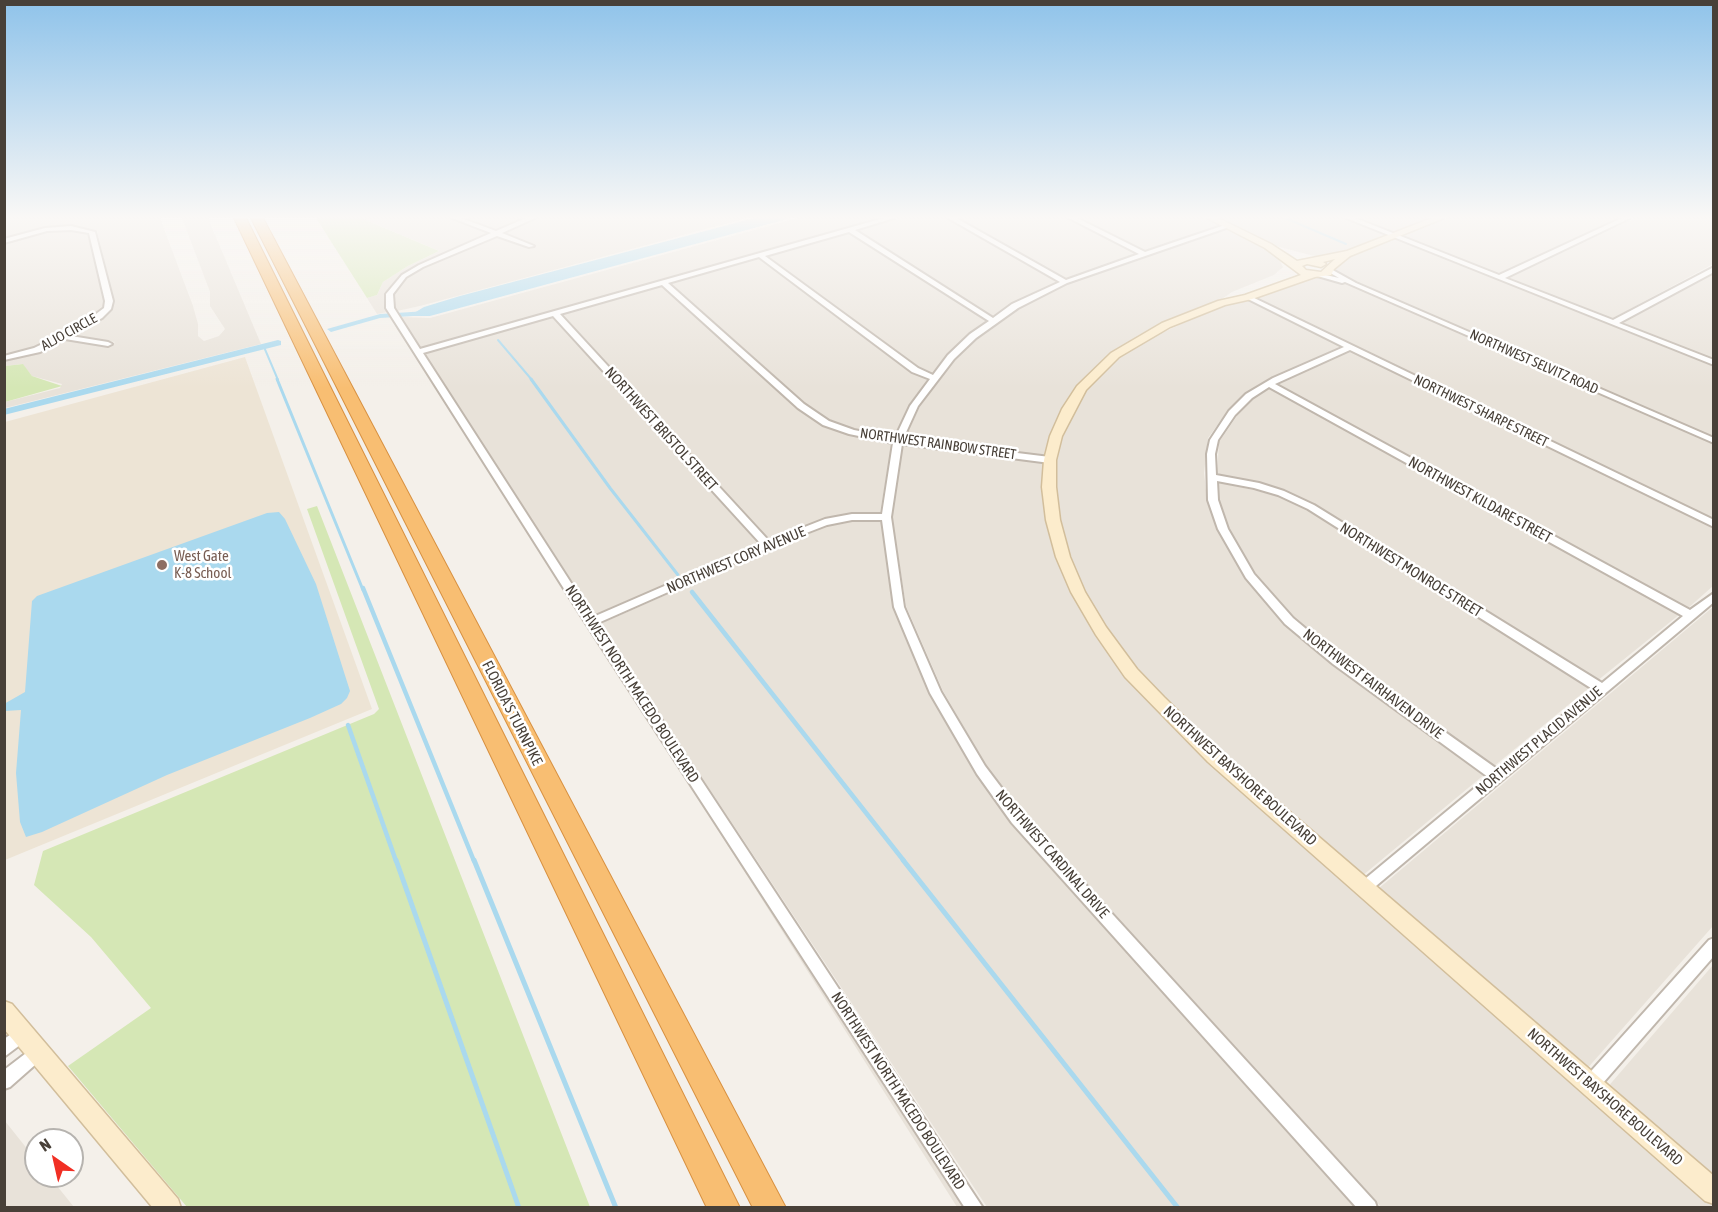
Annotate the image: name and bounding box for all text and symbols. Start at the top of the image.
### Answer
street label: ALJO CIRCLE [38,310,100,354]
street label: NORTHWEST SELVITZ ROAD [1467,326,1601,398]
street label: NORTHWEST BRISTOL STREET [601,364,721,494]
street label: NORTHWEST SHARPE STREET [1411,371,1551,451]
street label: NORTHWEST RAINBOW STREET [859,425,1017,463]
street label: NORTHWEST KILDARE STREET [1405,453,1555,547]
street label: NORTHWEST MONROE STREET [1336,519,1486,621]
street label: NORTHWEST CORY AVENUE [664,523,808,597]
place label: West Gate K-8 School [174,547,231,582]
marker: West Gate K-8 School [155,558,169,572]
street label: NORTHWEST NORTH MACEDO BOULEVARD [561,582,703,786]
street label: NORTHWEST FAIRHAVEN DRIVE [1299,625,1447,743]
street label: FLORIDA'S TURNPIKE [478,658,546,768]
street label: NORTHWEST PLACID AVENUE [1472,683,1606,799]
street label: NORTHWEST BAYSHORE BOULEVARD [1160,702,1320,850]
street label: NORTHWEST CARDINAL DRIVE [991,786,1113,922]
street label: NORTHWEST NORTH MACEDO BOULEVARD [827,989,969,1193]
street label: NORTHWEST BAYSHORE BOULEVARD [1524,1025,1686,1169]
north arrow [24,1128,84,1188]
text: N [36,1135,54,1155]

